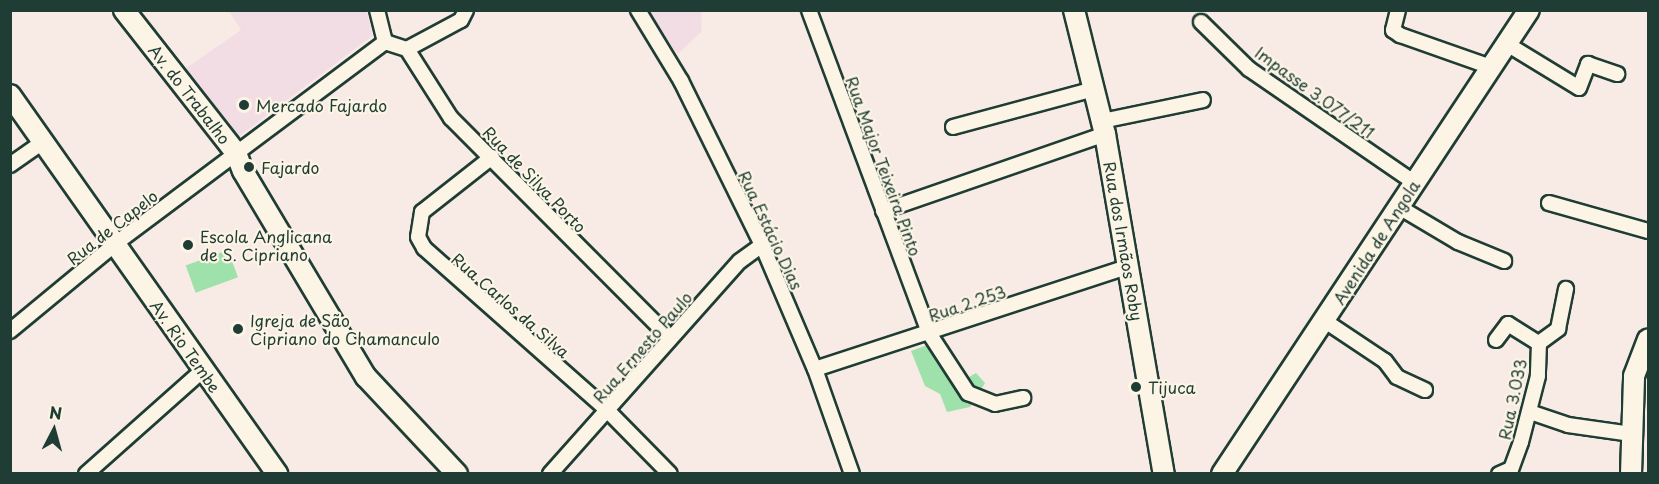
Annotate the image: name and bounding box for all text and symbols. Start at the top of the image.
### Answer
street label: Av. do Trabalho [145,40,235,148]
street label: Impasse 3.077/211 [1252,42,1378,142]
street label: Rua Major Teixeira Pinto [843,74,925,258]
place label: Mercado Fajardo [256,95,387,115]
marker: Mercado Fajardo [237,98,251,112]
street label: Rua de Silva Porto [479,121,591,237]
place label: Fajardo [261,157,319,177]
street label: Rua dos Irmãos Roby [1100,159,1148,323]
marker: Fajardo [242,160,256,174]
street label: Rua Estácio Dias [735,167,807,293]
street label: Avenida de Angola [1329,176,1423,308]
street label: Rua de Capelo [62,185,162,269]
place label: Escola Anglicana de S. Cipriano [200,226,332,264]
marker: Escola Anglicana de S. Cipriano [181,238,195,252]
street label: Rua Carlos da Silva [447,248,575,362]
street label: Rua 2.253 [925,281,1009,325]
street label: Rua Ernesto Paulo [589,288,695,406]
street label: Av. Rio Tembe [147,296,225,396]
place label: Igreja de São Cipriano do Chamanculo [250,310,440,348]
marker: Igreja de São Cipriano do Chamanculo [231,322,245,336]
street label: Rua 3.033 [1494,356,1530,442]
place label: Tijuca [1148,377,1195,397]
marker: Tijuca [1129,380,1143,394]
north arrow [24,400,84,460]
text: N [48,400,63,425]

